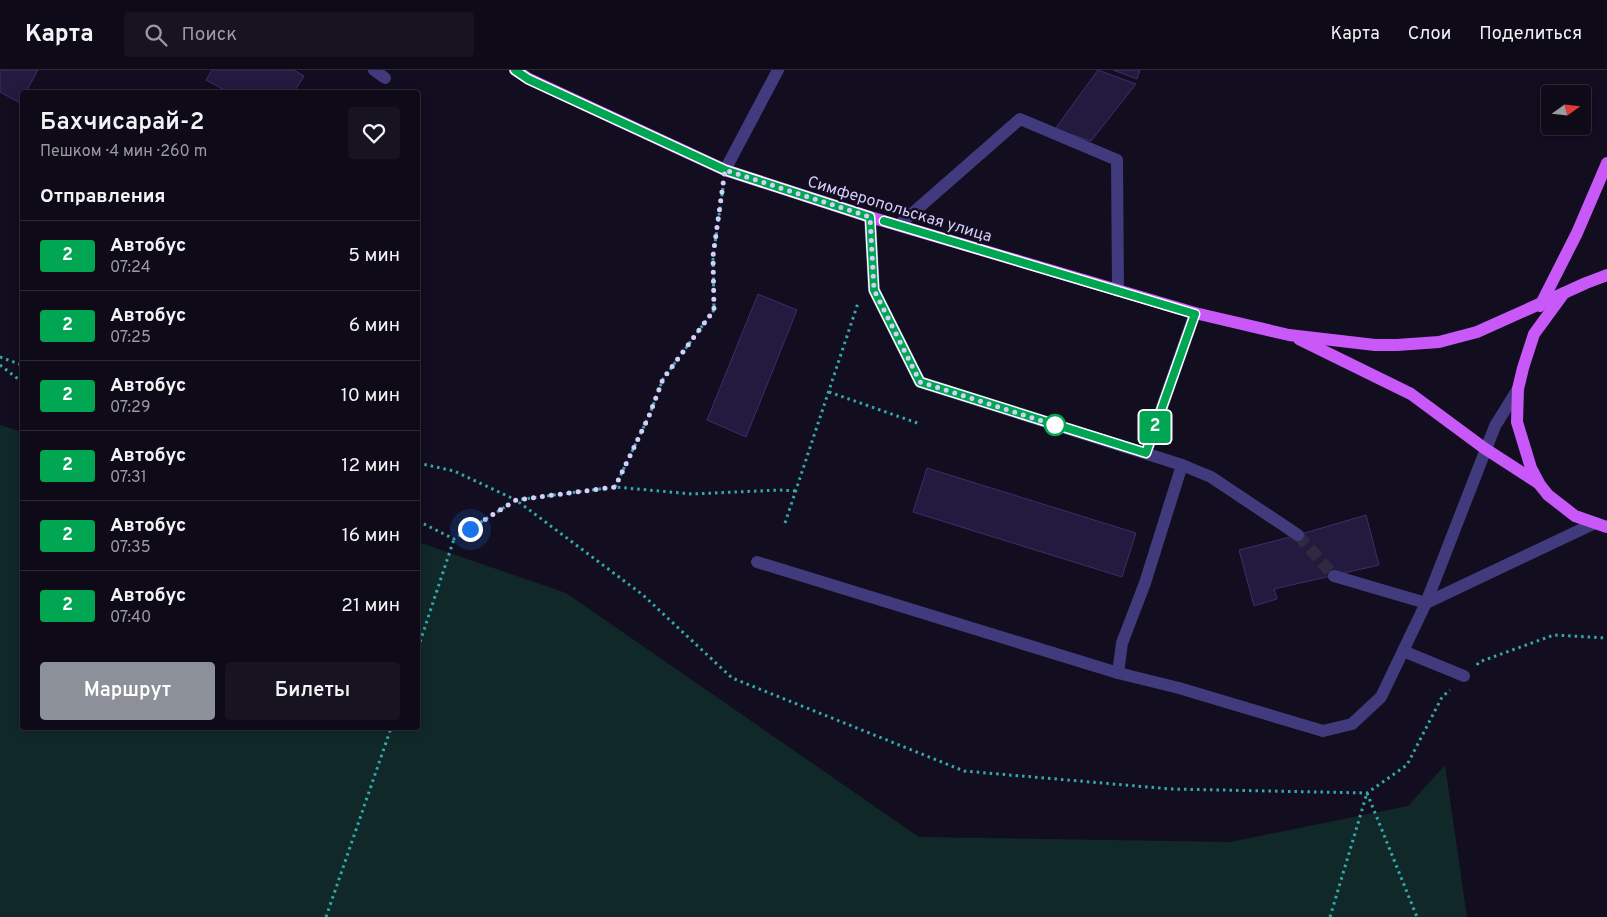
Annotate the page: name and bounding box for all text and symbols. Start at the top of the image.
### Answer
search box [124,12,474,57]
text: Карта [25,20,94,50]
icon: search [142,21,170,49]
text: Поиск [182,23,237,47]
text: Карта [1330,23,1380,46]
text: Слои [1408,23,1451,46]
text: Поделиться [1479,23,1582,46]
north arrow [1541,85,1591,135]
map controls [1541,85,1591,135]
button: heart [348,107,400,159]
text: Бахчисарай-2 [40,108,204,138]
text: Пешком · 4 мин · 260 m [40,142,207,162]
street label: Симферопольская улица [805,172,994,248]
text: Отправления [40,185,166,209]
text: Автобус [110,234,186,258]
text: 2 [62,244,73,267]
text: 5 мин [348,244,400,268]
text: 07:24 [110,258,151,278]
text: Автобус [110,304,186,328]
text: 2 [62,314,73,337]
text: 6 мин [349,314,400,338]
text: 07:25 [110,328,151,348]
text: Автобус [110,374,186,398]
text: 2 [62,384,73,407]
text: 10 мин [341,384,400,408]
text: 07:29 [110,398,150,418]
line badge: 2 [1139,411,1171,443]
unlabelled marker [1044,414,1066,436]
text: 2 [1149,415,1161,438]
text: Автобус [110,444,186,468]
text: 2 [62,454,73,477]
text: 12 мин [341,454,400,478]
text: 07:31 [110,468,147,488]
text: Автобус [110,514,186,538]
your location [458,517,483,542]
text: 2 [62,524,73,547]
text: 16 мин [342,524,400,548]
text: 07:35 [110,538,151,558]
text: Автобус [110,584,186,608]
text: 2 [62,594,73,617]
text: 21 мин [341,594,400,618]
text: 07:40 [110,608,151,628]
button: Маршрут [40,662,215,720]
button: Билеты [225,662,400,720]

